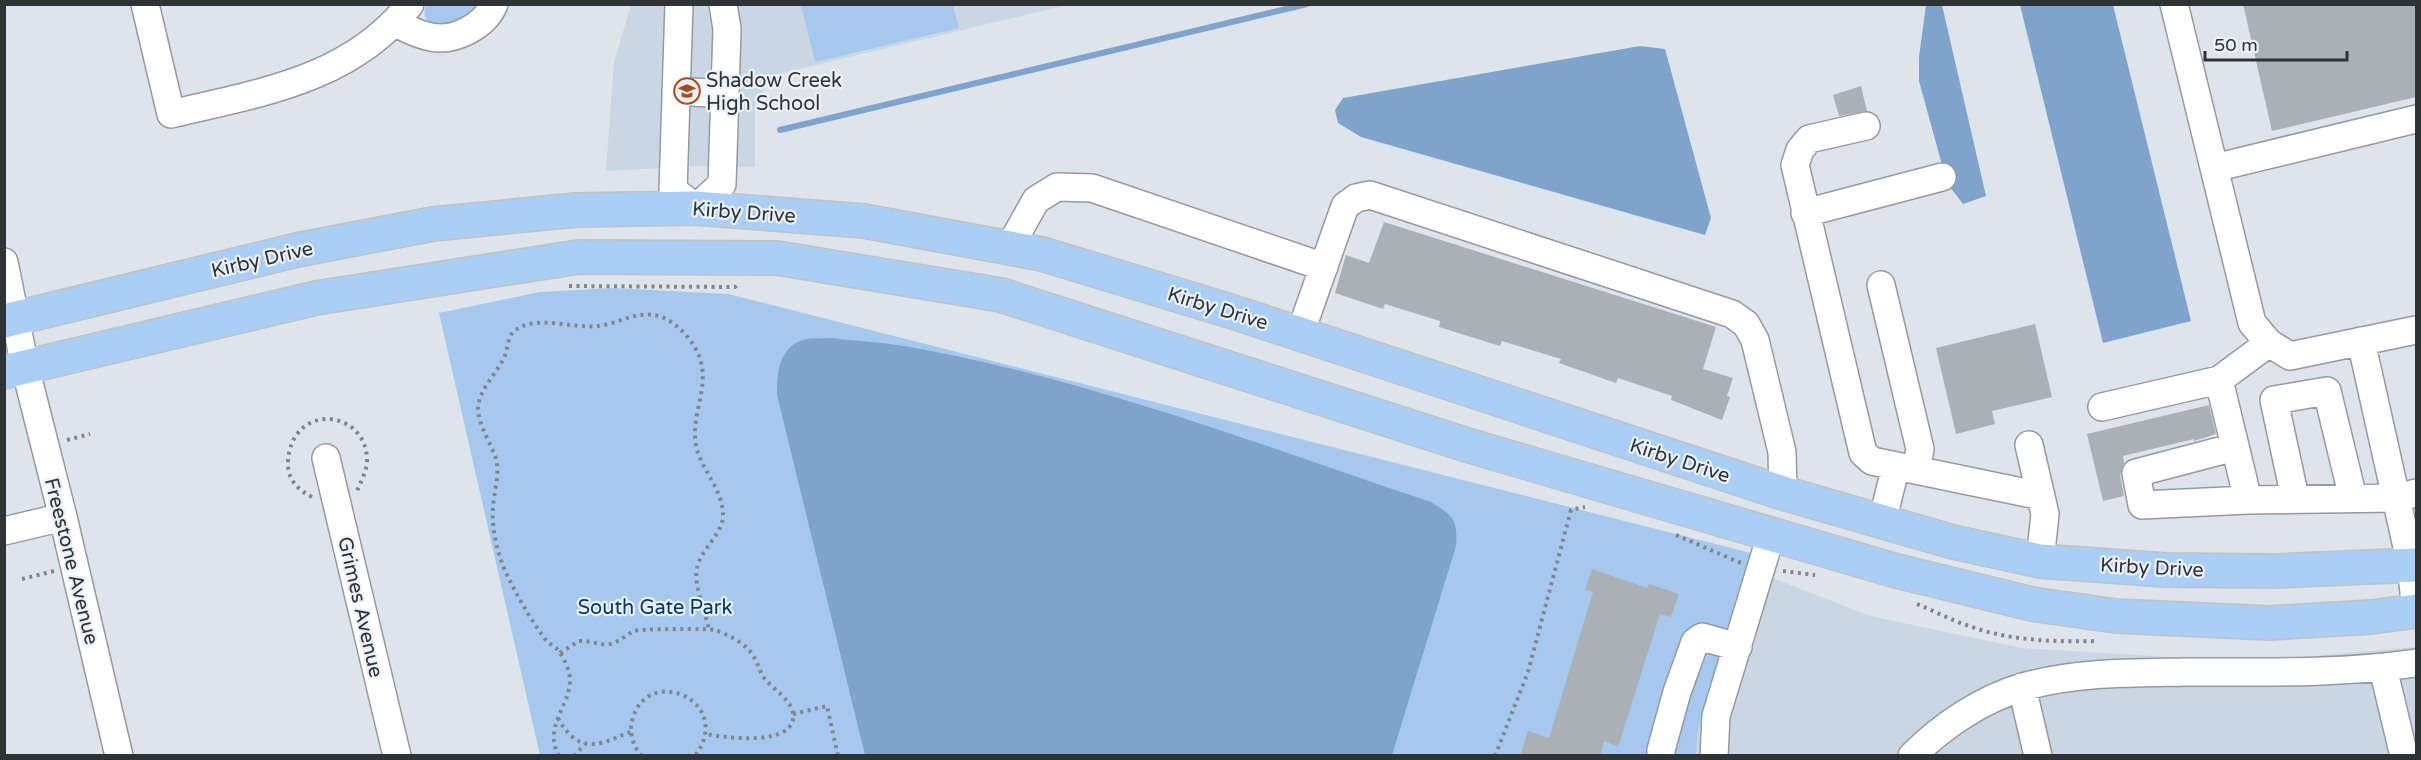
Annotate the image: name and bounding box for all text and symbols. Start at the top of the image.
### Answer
scale bar [2205,24,2348,62]
text: 50 m [2214,34,2258,56]
place label: Shadow Creek High School [706,69,842,116]
school or university icon: Shadow Creek High School [672,76,702,106]
street label: Kirby Drive [691,197,797,229]
street label: Kirby Drive [209,237,315,283]
street label: Kirby Drive [1165,282,1271,336]
street label: Kirby Drive [1627,434,1733,488]
street label: Freestone Avenue [39,475,103,647]
street label: Grimes Avenue [332,534,388,680]
street label: Kirby Drive [2100,553,2204,583]
park label: South Gate Park [578,596,732,620]

